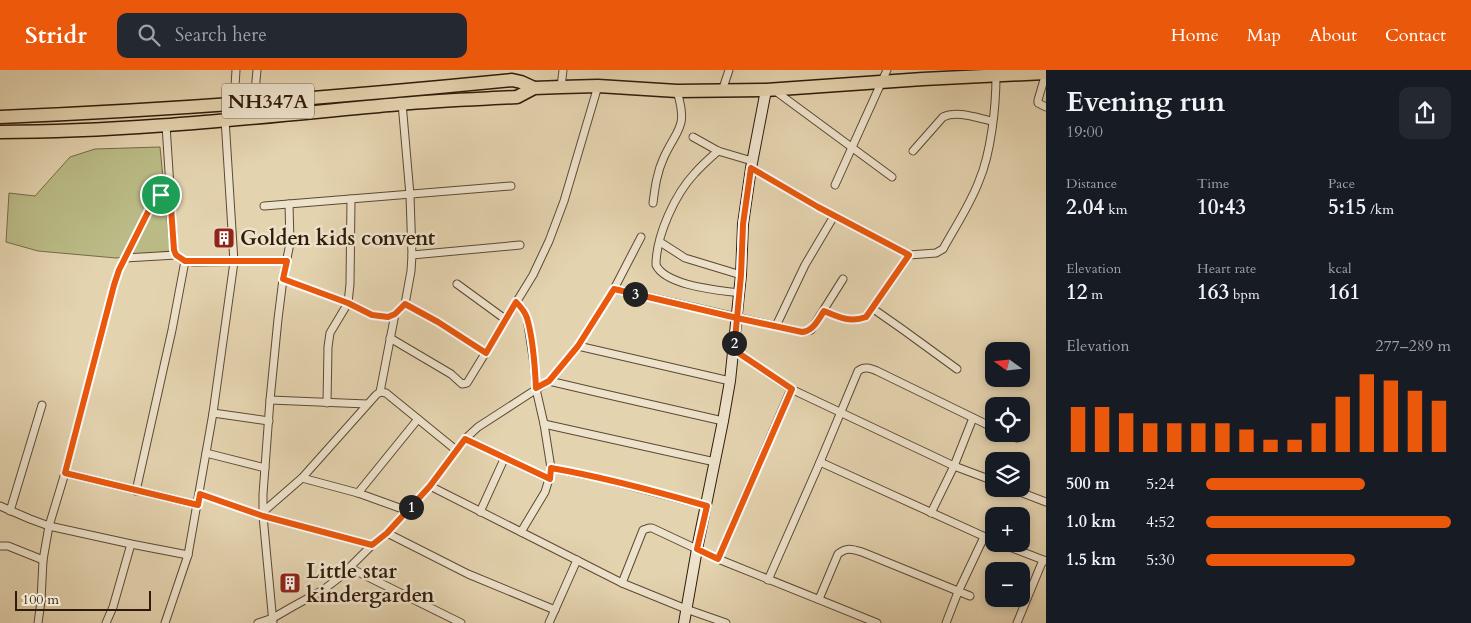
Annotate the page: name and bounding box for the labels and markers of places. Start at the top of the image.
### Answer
pin [140,174,182,216]
place label: Golden kids convent [240,224,436,253]
building icon: Golden kids convent [212,226,236,250]
pin: 3 [622,282,648,306]
pin: 2 [722,330,746,356]
pin: 1 [398,494,424,520]
place label: Little star kindergarden [306,557,435,610]
building icon: Little star kindergarden [278,571,302,595]

